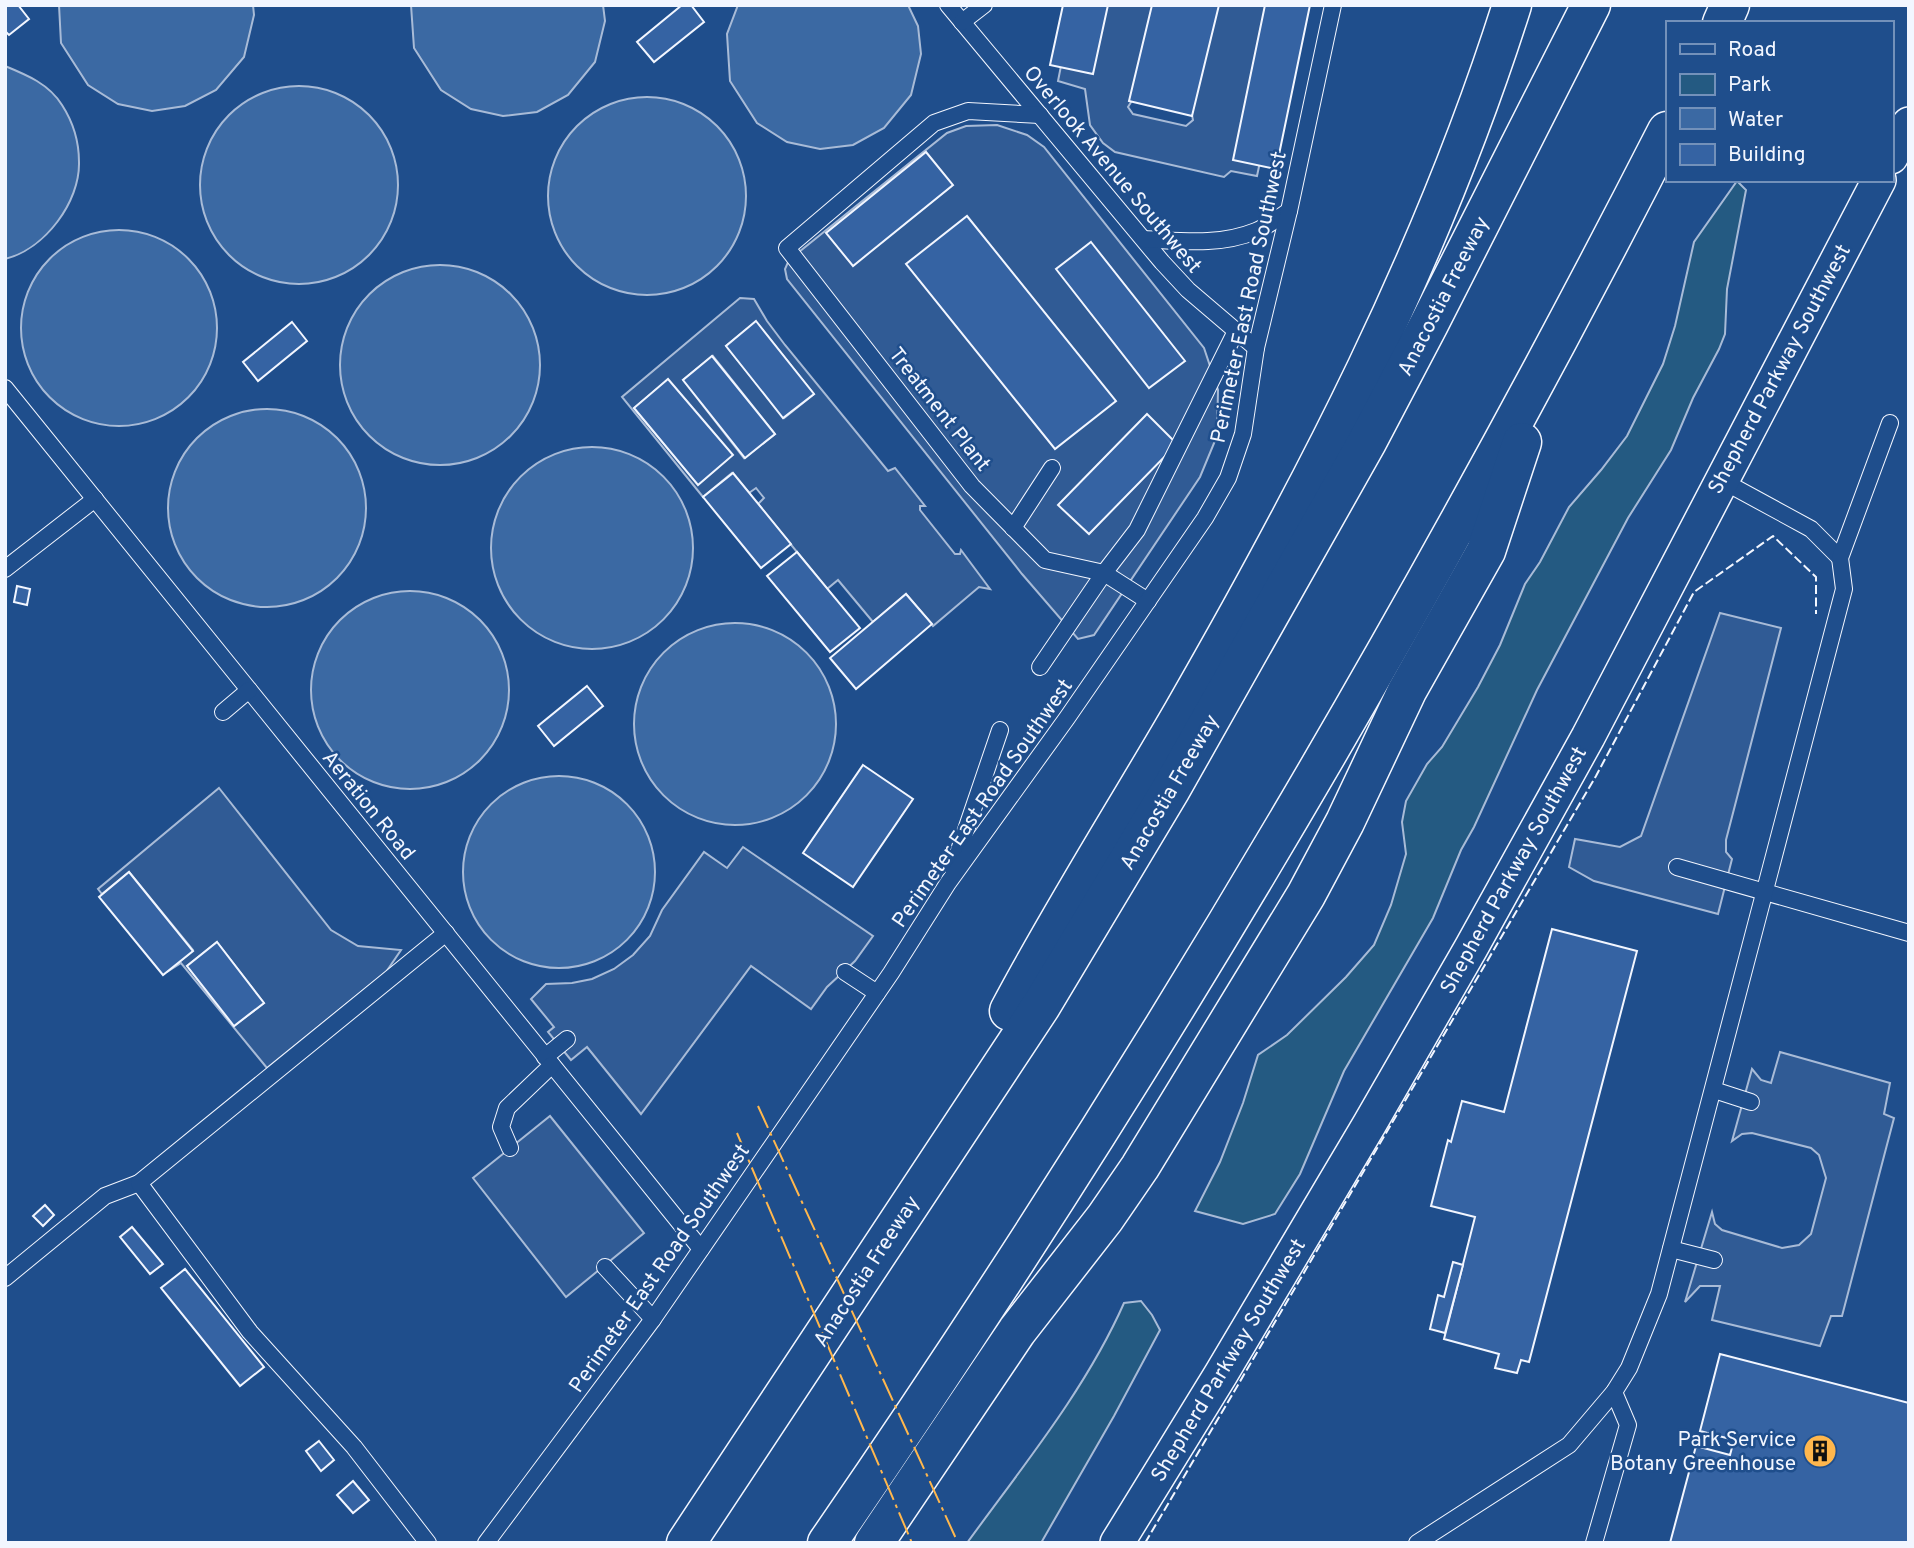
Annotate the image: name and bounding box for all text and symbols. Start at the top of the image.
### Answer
legend [1666,21,1893,182]
text: Road [1728,37,1777,64]
street label: Overlook Avenue Southwest [1017,60,1207,280]
text: Park [1728,72,1771,99]
text: Water [1728,107,1783,134]
text: Building [1728,142,1806,169]
street label: Perimeter East Road Southwest [1205,149,1294,446]
street label: Anacostia Freeway [1392,212,1496,381]
street label: Shepherd Parkway Southwest [1703,240,1858,499]
street label: Treatment Plant [882,342,996,478]
street label: Perimeter East Road Southwest [887,674,1080,934]
street label: Anacostia Freeway [1115,710,1226,876]
street label: Shepherd Parkway Southwest [1435,742,1594,999]
street label: Aeration Road [315,745,420,866]
street label: Perimeter East Road Southwest [564,1139,757,1399]
street label: Anacostia Freeway [808,1191,926,1353]
street label: Shepherd Parkway Southwest [1146,1234,1313,1487]
place label: Park Service Botany Greenhouse [1610,1427,1796,1478]
building icon: Park Service Botany Greenhouse [1801,1432,1839,1470]

